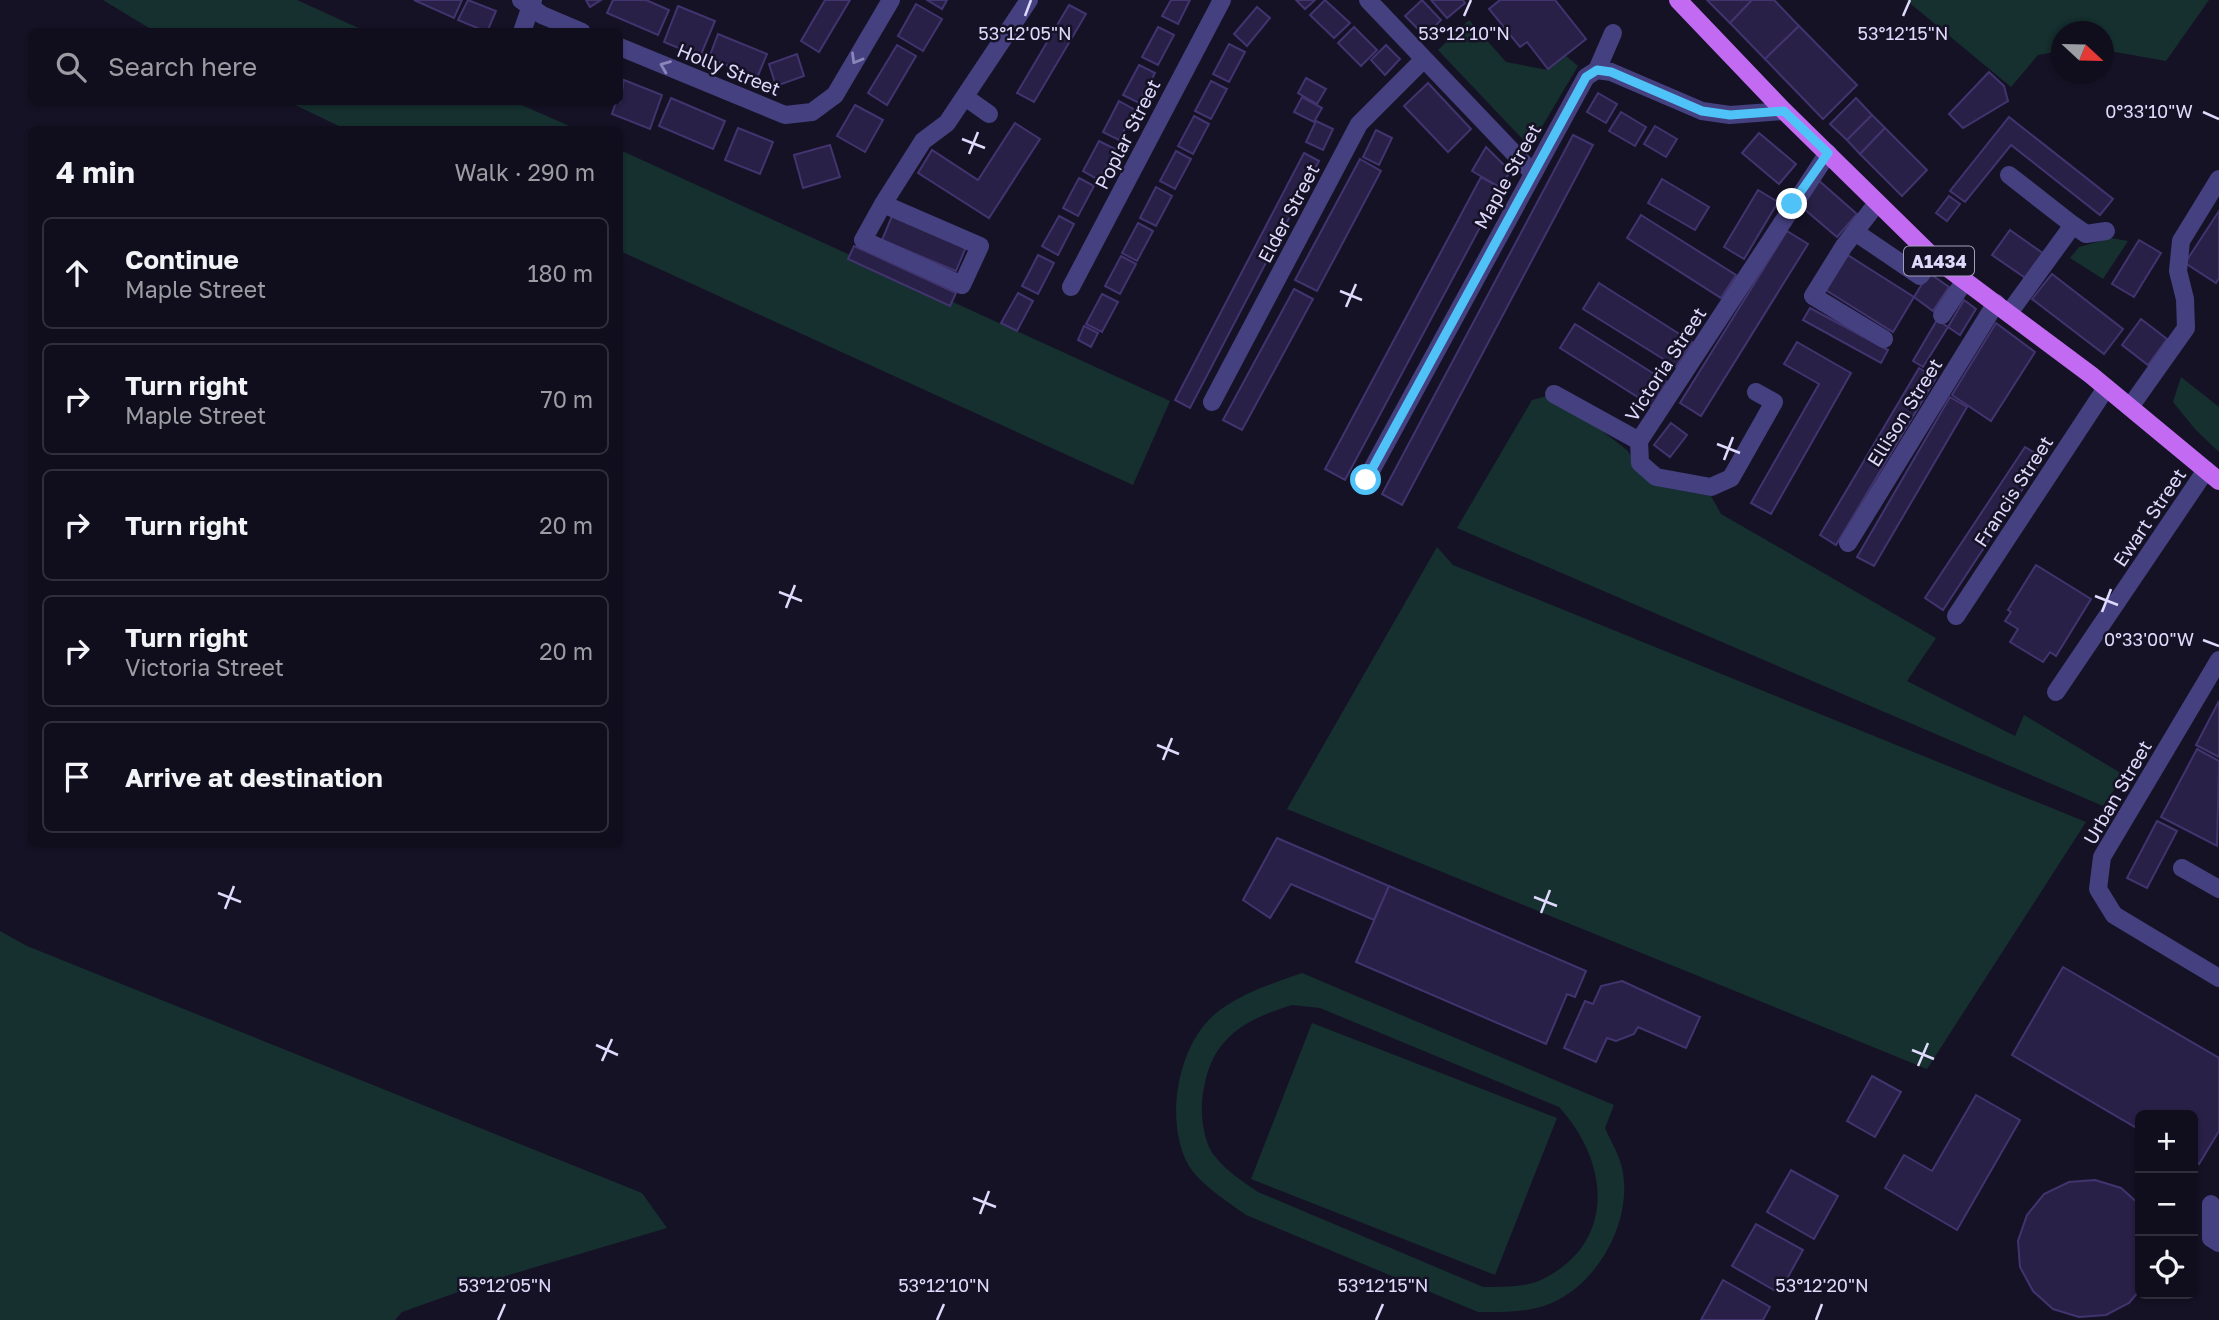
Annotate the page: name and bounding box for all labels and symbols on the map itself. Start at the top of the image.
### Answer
north arrow [2051,21,2114,84]
text: 53°12'05"N [978,22,1072,44]
text: 53°12'10"N [1418,22,1510,44]
text: 53°12'15"N [1858,22,1949,44]
street label: Holly Street [674,38,784,100]
one-way arrow [852,51,865,64]
one-way arrow [660,60,672,74]
street label: Poplar Street [1089,75,1165,193]
text: 0°33'10"W [2105,100,2193,122]
street label: Maple Street [1469,119,1545,233]
street label: Elder Street [1252,160,1324,266]
route end [1776,188,1807,219]
road number: A1434 [1904,246,1974,276]
street label: Victoria Street [1620,303,1710,425]
street label: Ellison Street [1862,354,1946,470]
street label: Francis Street [1969,431,2057,551]
route start [1350,464,1381,495]
street label: Ewart Street [2108,464,2190,570]
text: 0°33'00"W [2104,628,2194,650]
street label: Urban Street [2078,736,2156,848]
text: 53°12'05"N [458,1274,552,1296]
text: 53°12'10"N [898,1274,990,1296]
text: 53°12'15"N [1338,1274,1429,1296]
text: 53°12'20"N [1775,1274,1869,1296]

